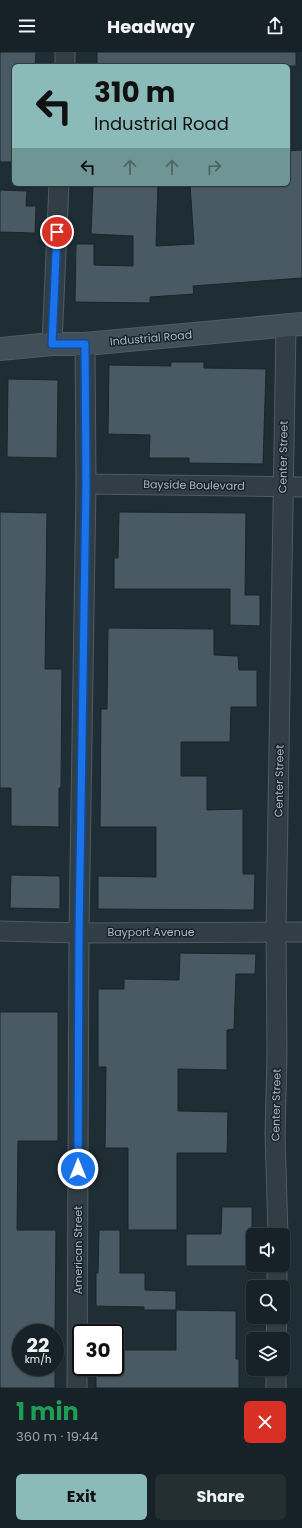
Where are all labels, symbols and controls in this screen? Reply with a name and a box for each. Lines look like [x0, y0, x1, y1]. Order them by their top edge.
text: Headway [107, 14, 195, 39]
icon: menu [16, 15, 38, 37]
icon: share [264, 15, 286, 37]
text: 310 m [94, 73, 175, 112]
icon: left [28, 80, 80, 132]
text: Industrial Road [94, 111, 229, 136]
icon: left [77, 156, 99, 178]
icon: ahead [119, 156, 141, 178]
icon: ahead [161, 156, 183, 178]
icon: right [203, 156, 225, 178]
pin [40, 215, 74, 249]
icon: arrive [46, 221, 68, 243]
street label: Industrial Road [109, 326, 193, 350]
street label: Center Street [274, 421, 292, 493]
street label: Bayside Boulevard [143, 476, 245, 494]
street label: Center Street [270, 745, 288, 817]
street label: Bayport Avenue [107, 924, 195, 940]
street label: Center Street [267, 1069, 285, 1141]
position arrow [57, 1148, 99, 1190]
street label: American Street [70, 1206, 86, 1294]
map controls [246, 1228, 290, 1376]
button: sound [246, 1228, 290, 1272]
button: search [246, 1280, 290, 1324]
speed limit sign: 30 [72, 1324, 124, 1376]
text: 22 [27, 1331, 49, 1359]
button: layers [246, 1332, 290, 1376]
text: km/h [25, 1352, 51, 1367]
text: 1 min [16, 1395, 79, 1428]
button: close [244, 1401, 286, 1443]
text: 360 m · 19:44 [16, 1427, 98, 1446]
button: Exit [16, 1474, 147, 1520]
button: Share [155, 1474, 286, 1520]

